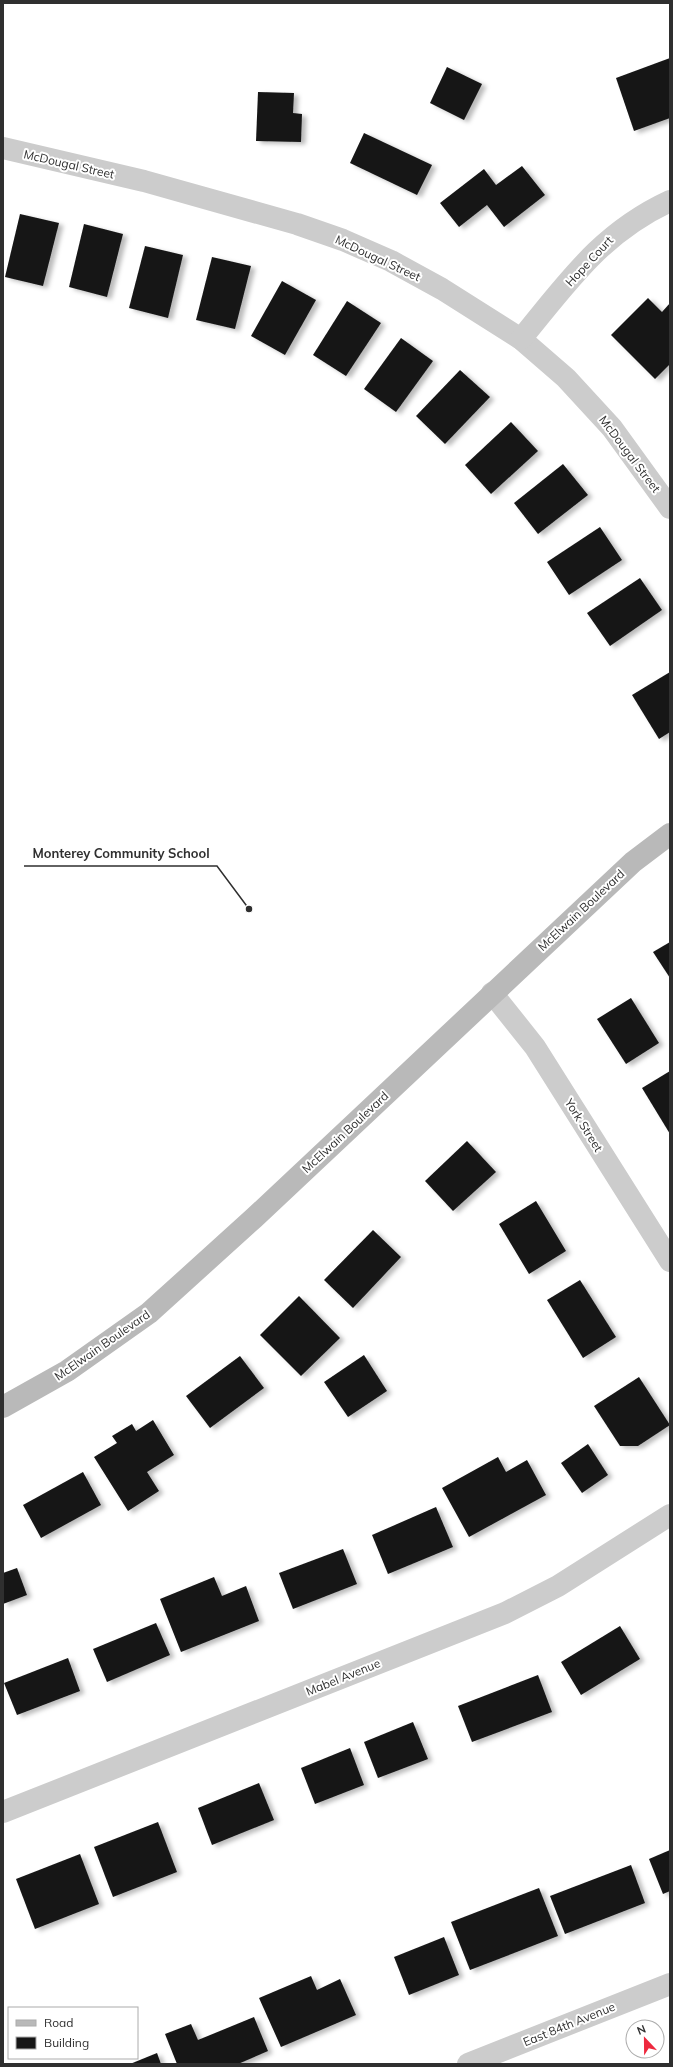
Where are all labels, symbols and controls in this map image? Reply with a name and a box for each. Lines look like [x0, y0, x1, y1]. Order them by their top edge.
street label: McDougal Street [22, 146, 116, 182]
street label: McDougal Street [333, 232, 423, 284]
street label: Hope Court [562, 233, 616, 289]
street label: McDougal Street [596, 413, 664, 495]
callout: Monterey Community School [24, 841, 217, 866]
text: Monterey Community School [32, 845, 210, 862]
street label: McElwain Boulevard [535, 866, 627, 954]
street label: McElwain Boulevard [299, 1088, 391, 1176]
street label: York Street [561, 1095, 606, 1154]
street label: McElwain Boulevard [51, 1306, 153, 1384]
street label: Mabel Avenue [304, 1655, 382, 1699]
street label: East 84th Avenue [521, 1999, 617, 2049]
legend [8, 2007, 138, 2059]
text: Road [44, 2015, 73, 2030]
north arrow [625, 2019, 665, 2059]
text: N [635, 2022, 648, 2038]
text: Building [44, 2035, 89, 2050]

